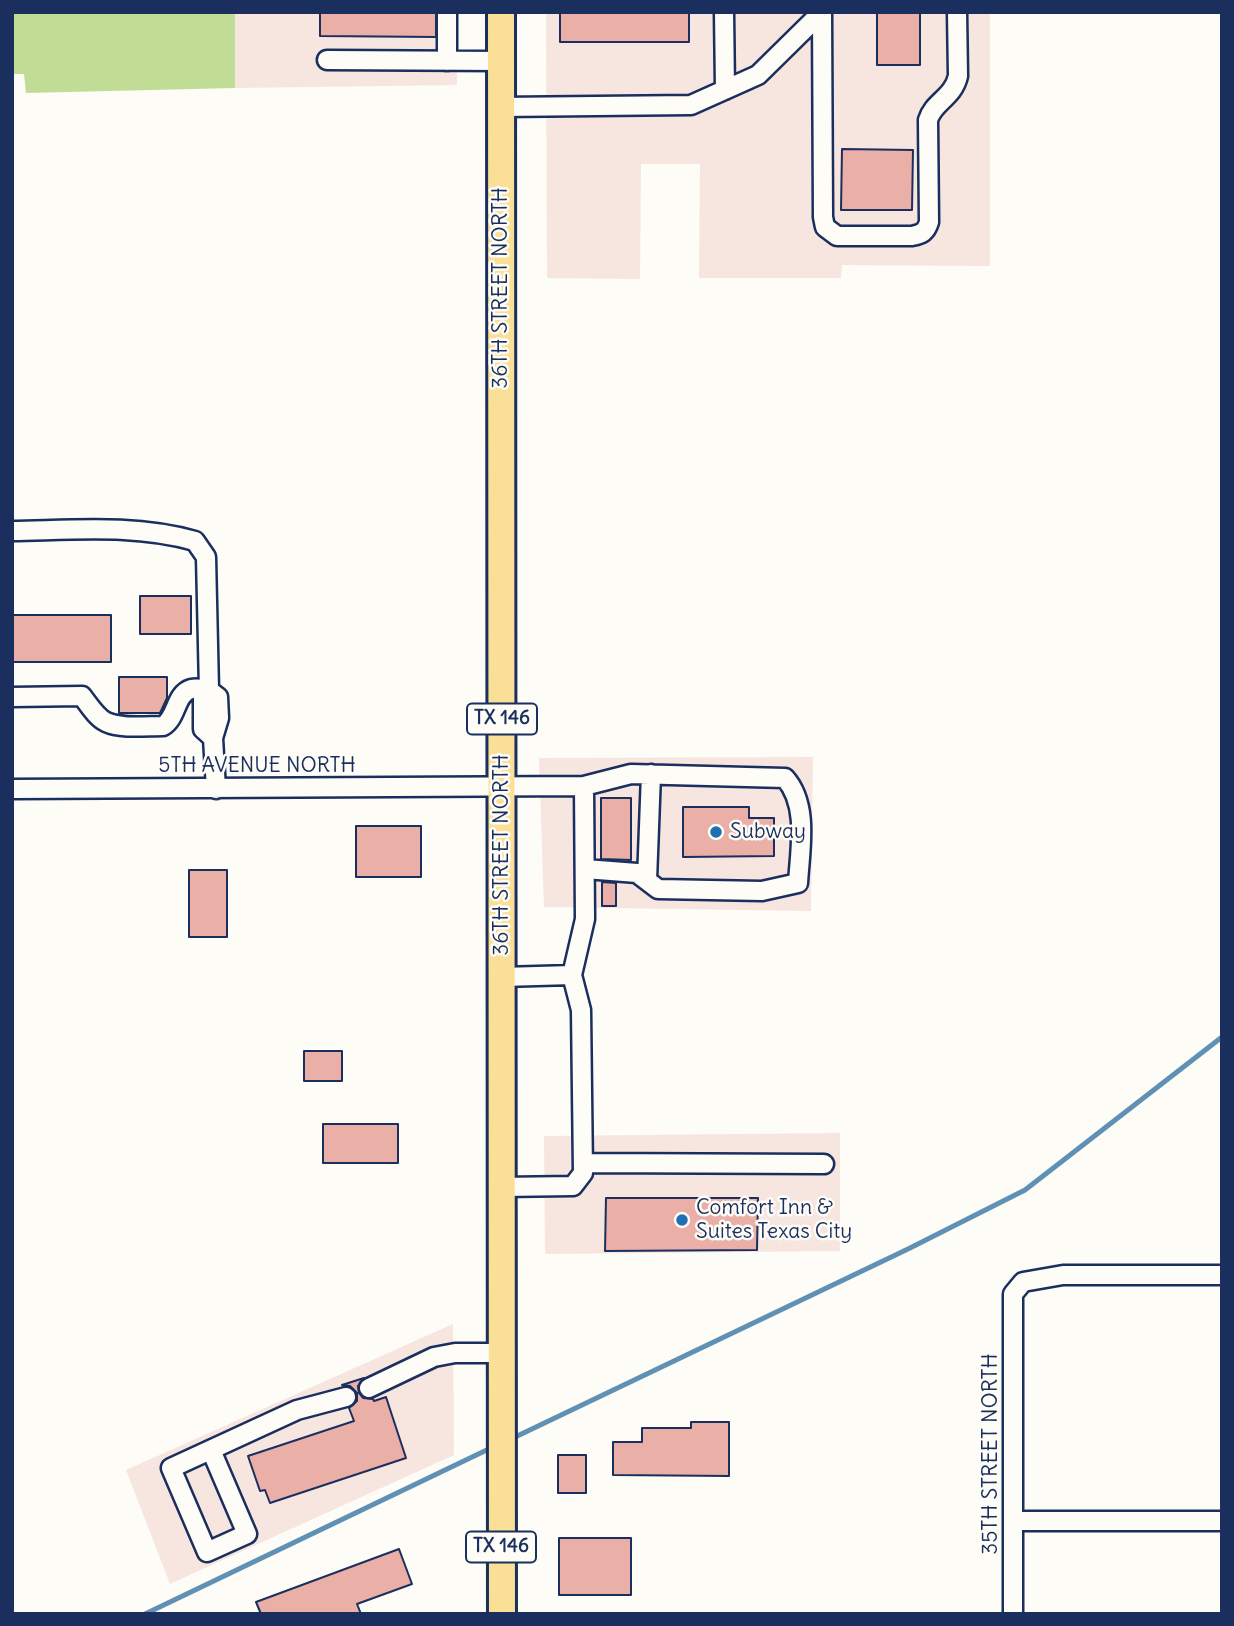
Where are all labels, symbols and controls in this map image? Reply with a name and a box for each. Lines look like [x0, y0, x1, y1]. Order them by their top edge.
street label: 36TH STREET NORTH [488, 187, 514, 389]
road number: TX 146 [467, 704, 537, 734]
street label: 5TH AVENUE NORTH [158, 753, 356, 779]
street label: 36TH STREET NORTH [489, 754, 515, 956]
place label: Subway [730, 819, 806, 845]
marker: Subway [708, 824, 724, 840]
place label: Comfort Inn & Suites Texas City [696, 1195, 852, 1245]
marker: Comfort Inn & Suites Texas City [674, 1212, 690, 1228]
street label: 35TH STREET NORTH [978, 1353, 1004, 1555]
road number: TX 146 [466, 1532, 536, 1562]

